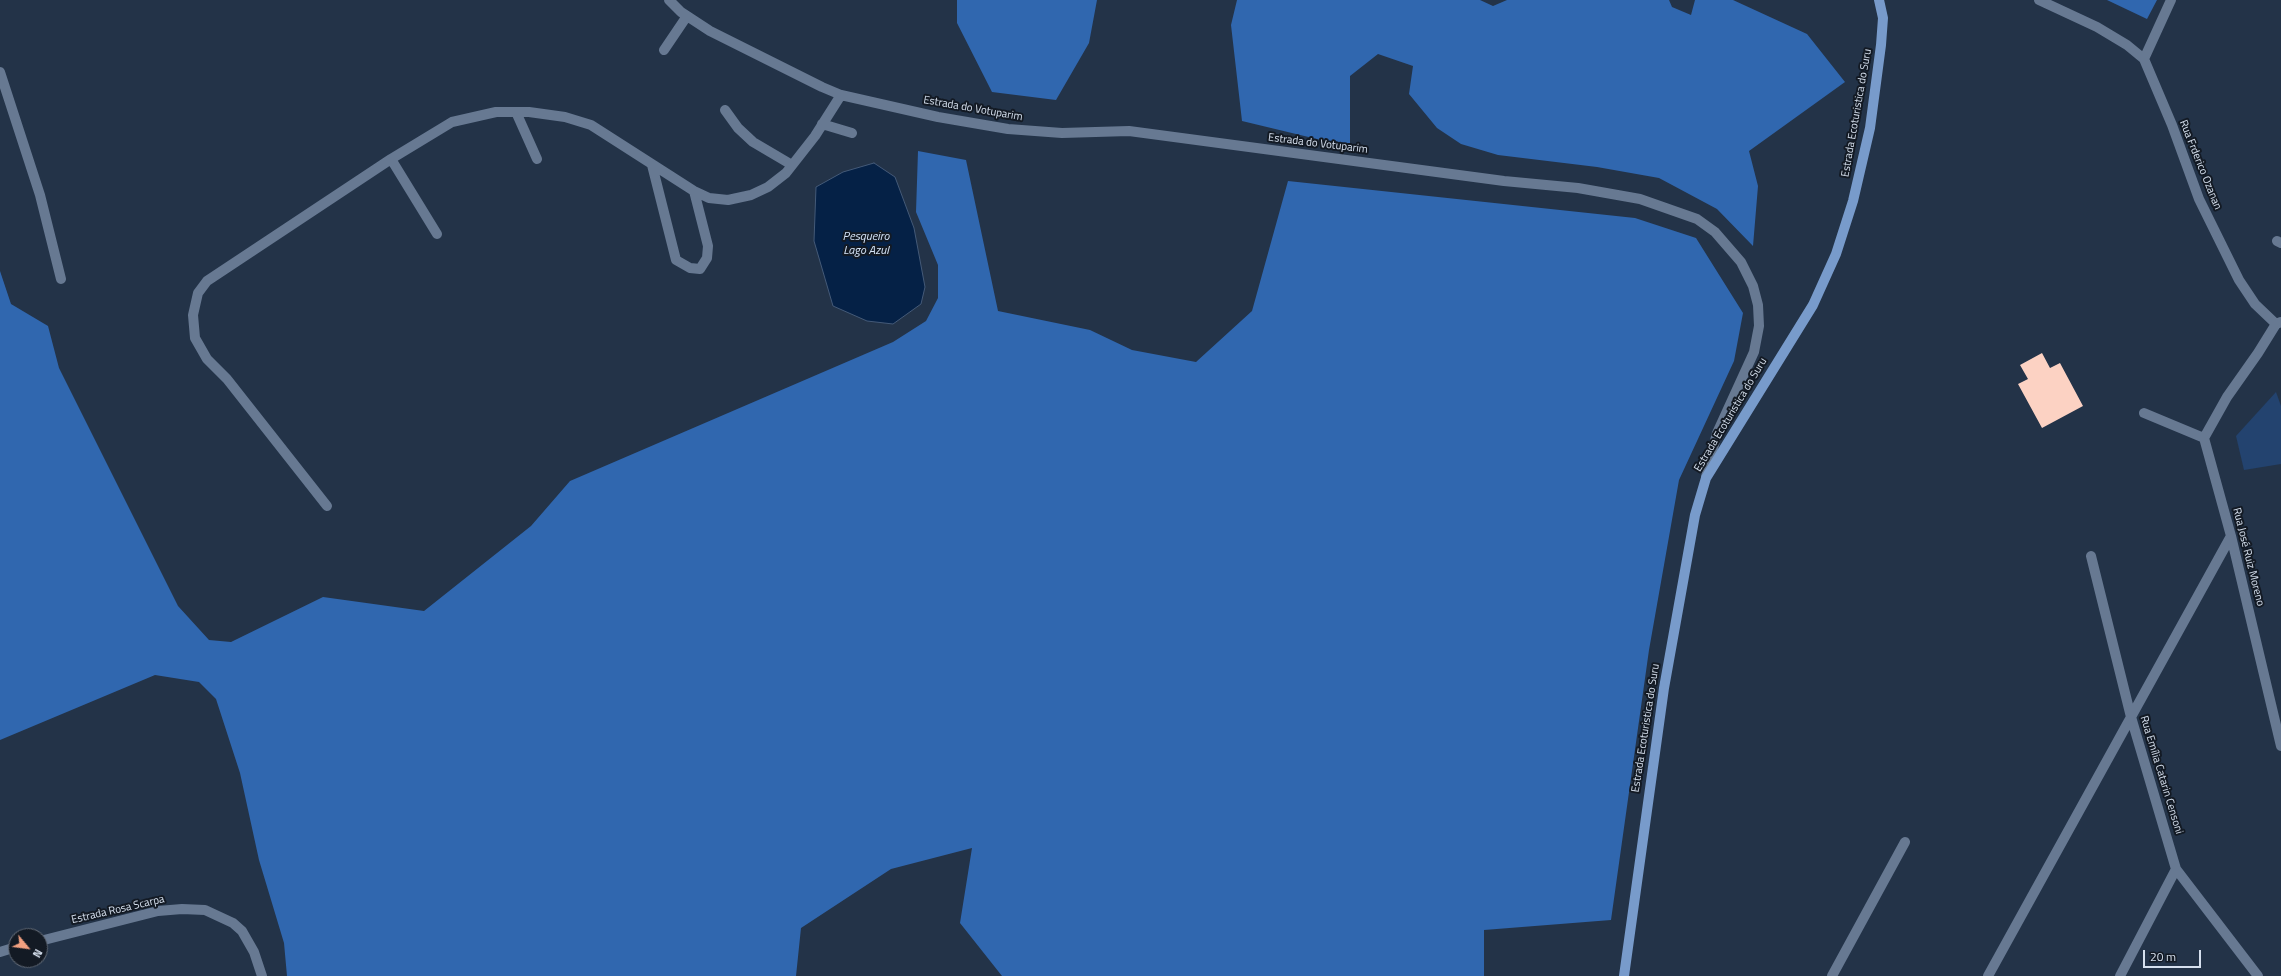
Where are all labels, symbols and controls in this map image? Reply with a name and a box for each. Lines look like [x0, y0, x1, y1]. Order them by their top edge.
street label: Estrada Ecoturistica do Suru [1839, 48, 1875, 178]
street label: Estrada do Votuparim [922, 94, 1024, 124]
street label: Rua Frderico Ozanan [2176, 118, 2224, 212]
street label: Estrada do Votuparim [1267, 131, 1369, 157]
water label: Pesqueiro Lago Azul [843, 230, 889, 258]
street label: Estrada Ecoturistica do Suru [1692, 356, 1770, 474]
street label: Rua José Ruiz Moreno [2229, 506, 2267, 608]
street label: Estrada Ecoturistica do Suru [1629, 663, 1663, 793]
street label: Rua Emília Catarin Censoni [2137, 714, 2185, 836]
street label: Estrada Rosa Scarpa [70, 893, 166, 927]
north arrow [8, 928, 48, 968]
scale bar [2145, 942, 2203, 968]
text: N [29, 946, 46, 961]
text: 20 m [2150, 947, 2176, 966]

